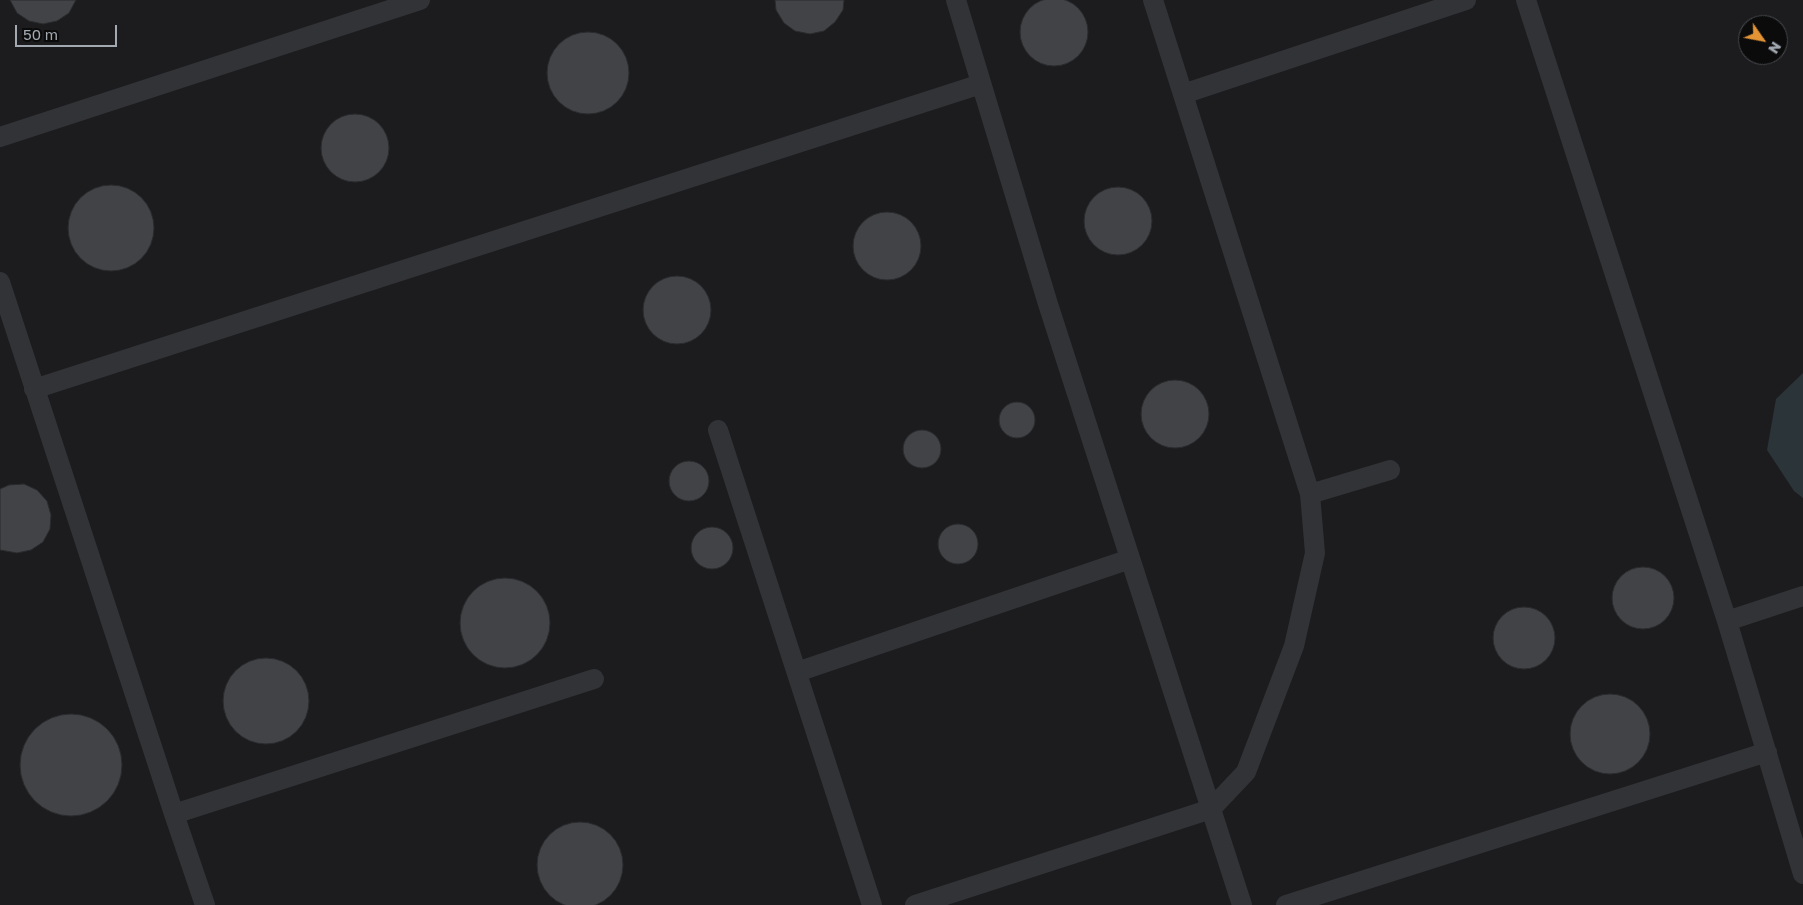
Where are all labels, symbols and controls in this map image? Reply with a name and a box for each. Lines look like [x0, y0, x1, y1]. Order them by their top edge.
scale bar [18, 15, 120, 47]
north arrow [1738, 15, 1788, 65]
text: 50 m [23, 25, 58, 43]
text: N [1765, 39, 1785, 57]

